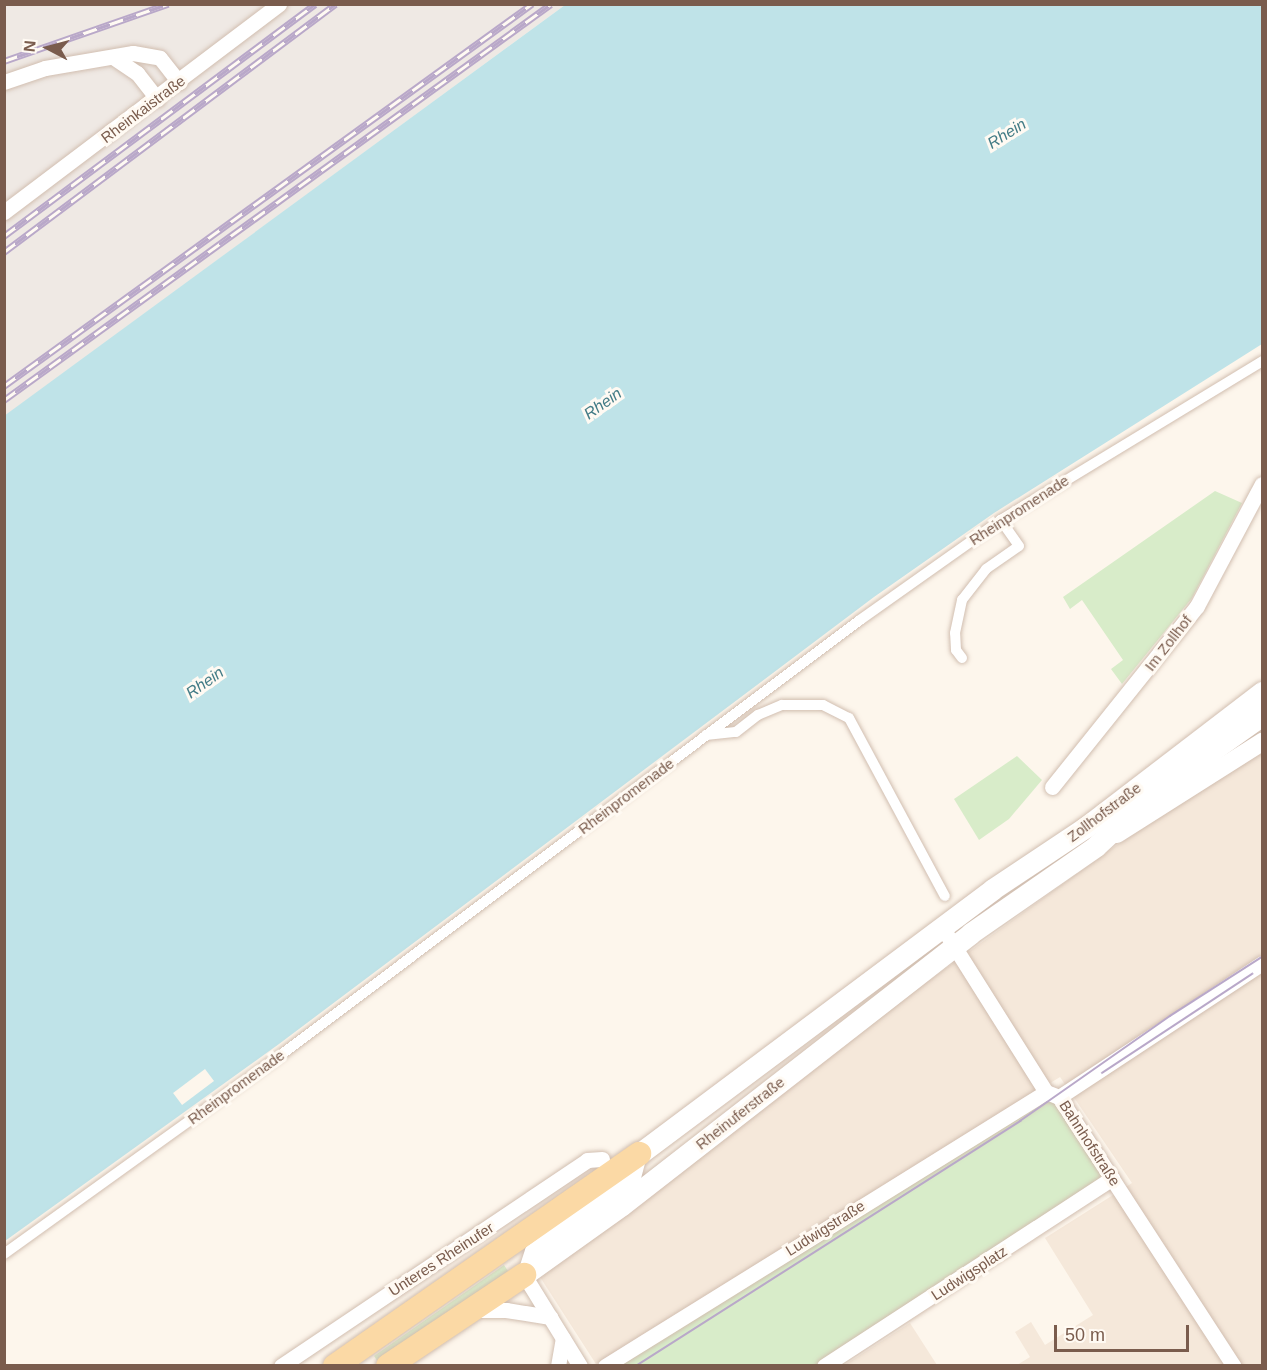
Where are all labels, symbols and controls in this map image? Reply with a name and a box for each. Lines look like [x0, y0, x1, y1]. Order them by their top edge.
north arrow [18, 18, 78, 78]
text: N [21, 39, 39, 53]
street label: Rheinkaistraße [97, 71, 189, 147]
water label: Rhein [984, 115, 1030, 153]
water label: Rhein [580, 384, 626, 424]
street label: Rheinpromenade [966, 471, 1072, 549]
street label: Im Zollhof [1141, 612, 1195, 674]
water label: Rhein [182, 663, 228, 703]
street label: Rheinpromenade [575, 754, 677, 838]
street label: Zollhofstraße [1064, 778, 1144, 846]
street label: Rheinpromenade [184, 1046, 288, 1128]
street label: Rheinuferstraße [692, 1073, 788, 1153]
street label: Bahnhofstraße [1056, 1097, 1124, 1189]
street label: Ludwigstraße [782, 1197, 868, 1259]
street label: Unteres Rheinufer [385, 1218, 497, 1300]
street label: Ludwigsplatz [928, 1242, 1010, 1304]
scale bar [1057, 1313, 1192, 1351]
text: 50 m [1065, 1325, 1105, 1345]

